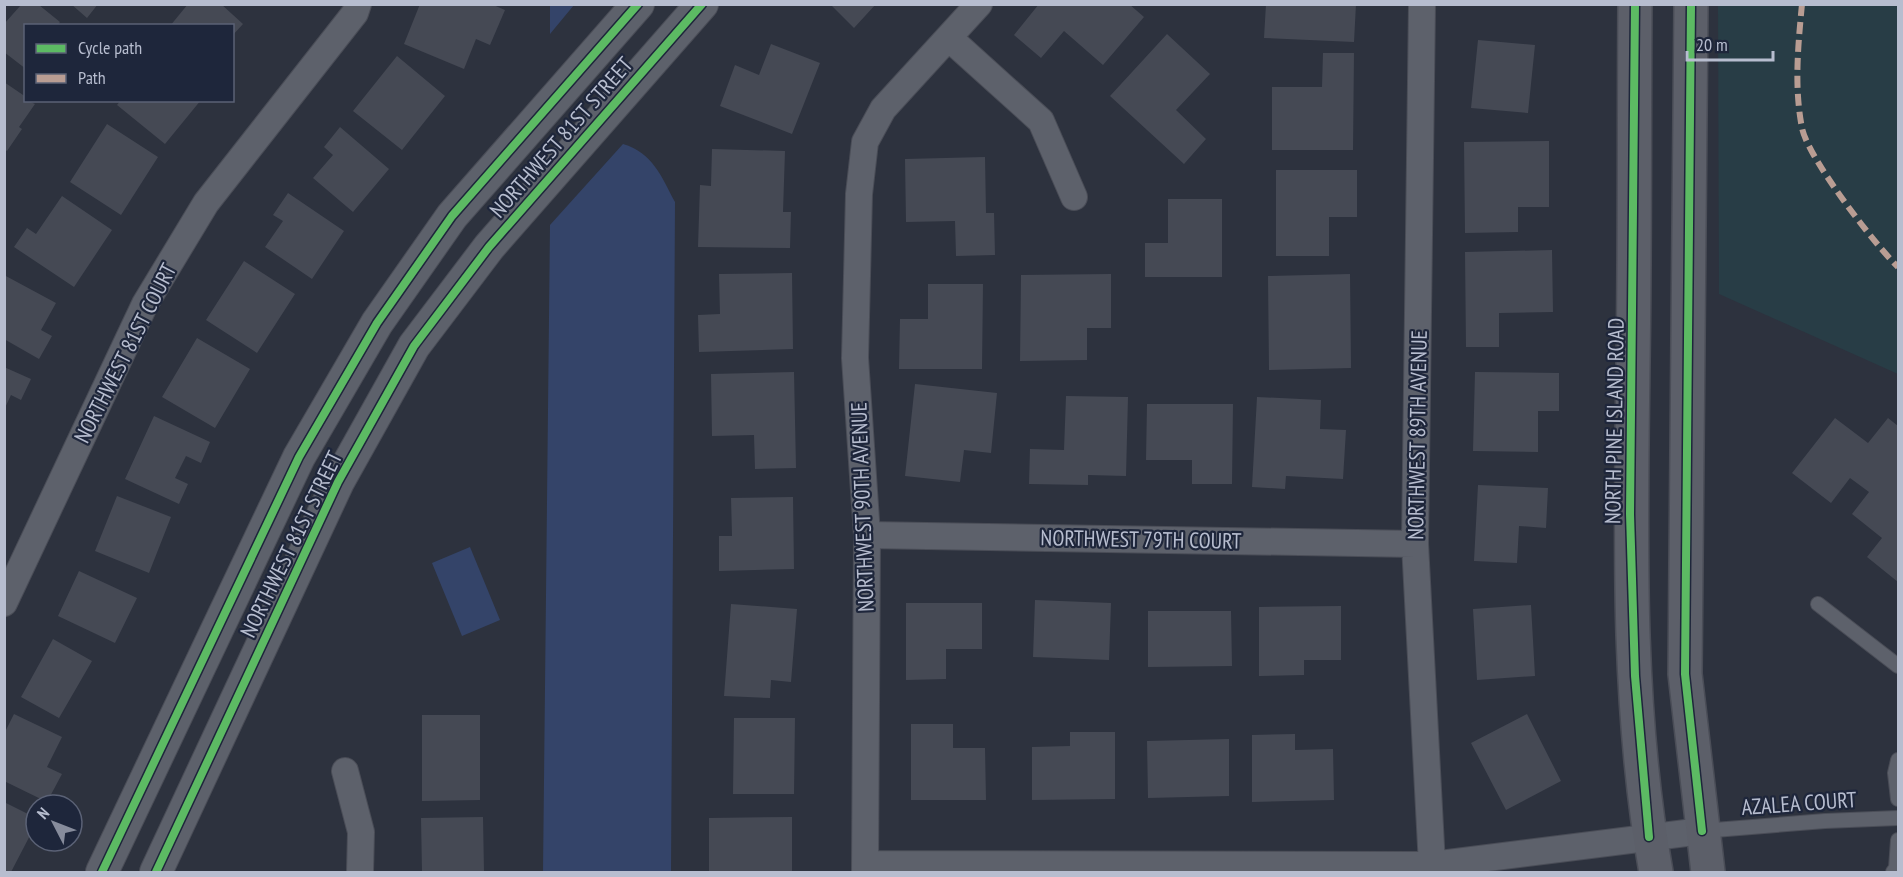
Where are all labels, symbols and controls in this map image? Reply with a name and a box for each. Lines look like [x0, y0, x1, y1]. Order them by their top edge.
legend [24, 24, 234, 102]
scale bar [1687, 24, 1772, 62]
text: 20 m [1696, 33, 1728, 56]
text: Cycle path [78, 36, 142, 59]
street label: NORTHWEST 81ST STREET [484, 51, 639, 223]
text: Path [78, 66, 106, 89]
street label: NORTHWEST 81ST COURT [68, 258, 182, 448]
street label: NORTH PINE ISLAND ROAD [1598, 318, 1630, 524]
street label: NORTHWEST 89TH AVENUE [1401, 330, 1433, 540]
street label: NORTHWEST 90TH AVENUE [844, 402, 880, 612]
street label: NORTHWEST 81ST STREET [234, 446, 348, 642]
street label: NORTHWEST 79TH COURT [1040, 523, 1242, 555]
street label: AZALEA COURT [1741, 785, 1858, 821]
north arrow [24, 793, 84, 853]
text: N [33, 803, 53, 823]

